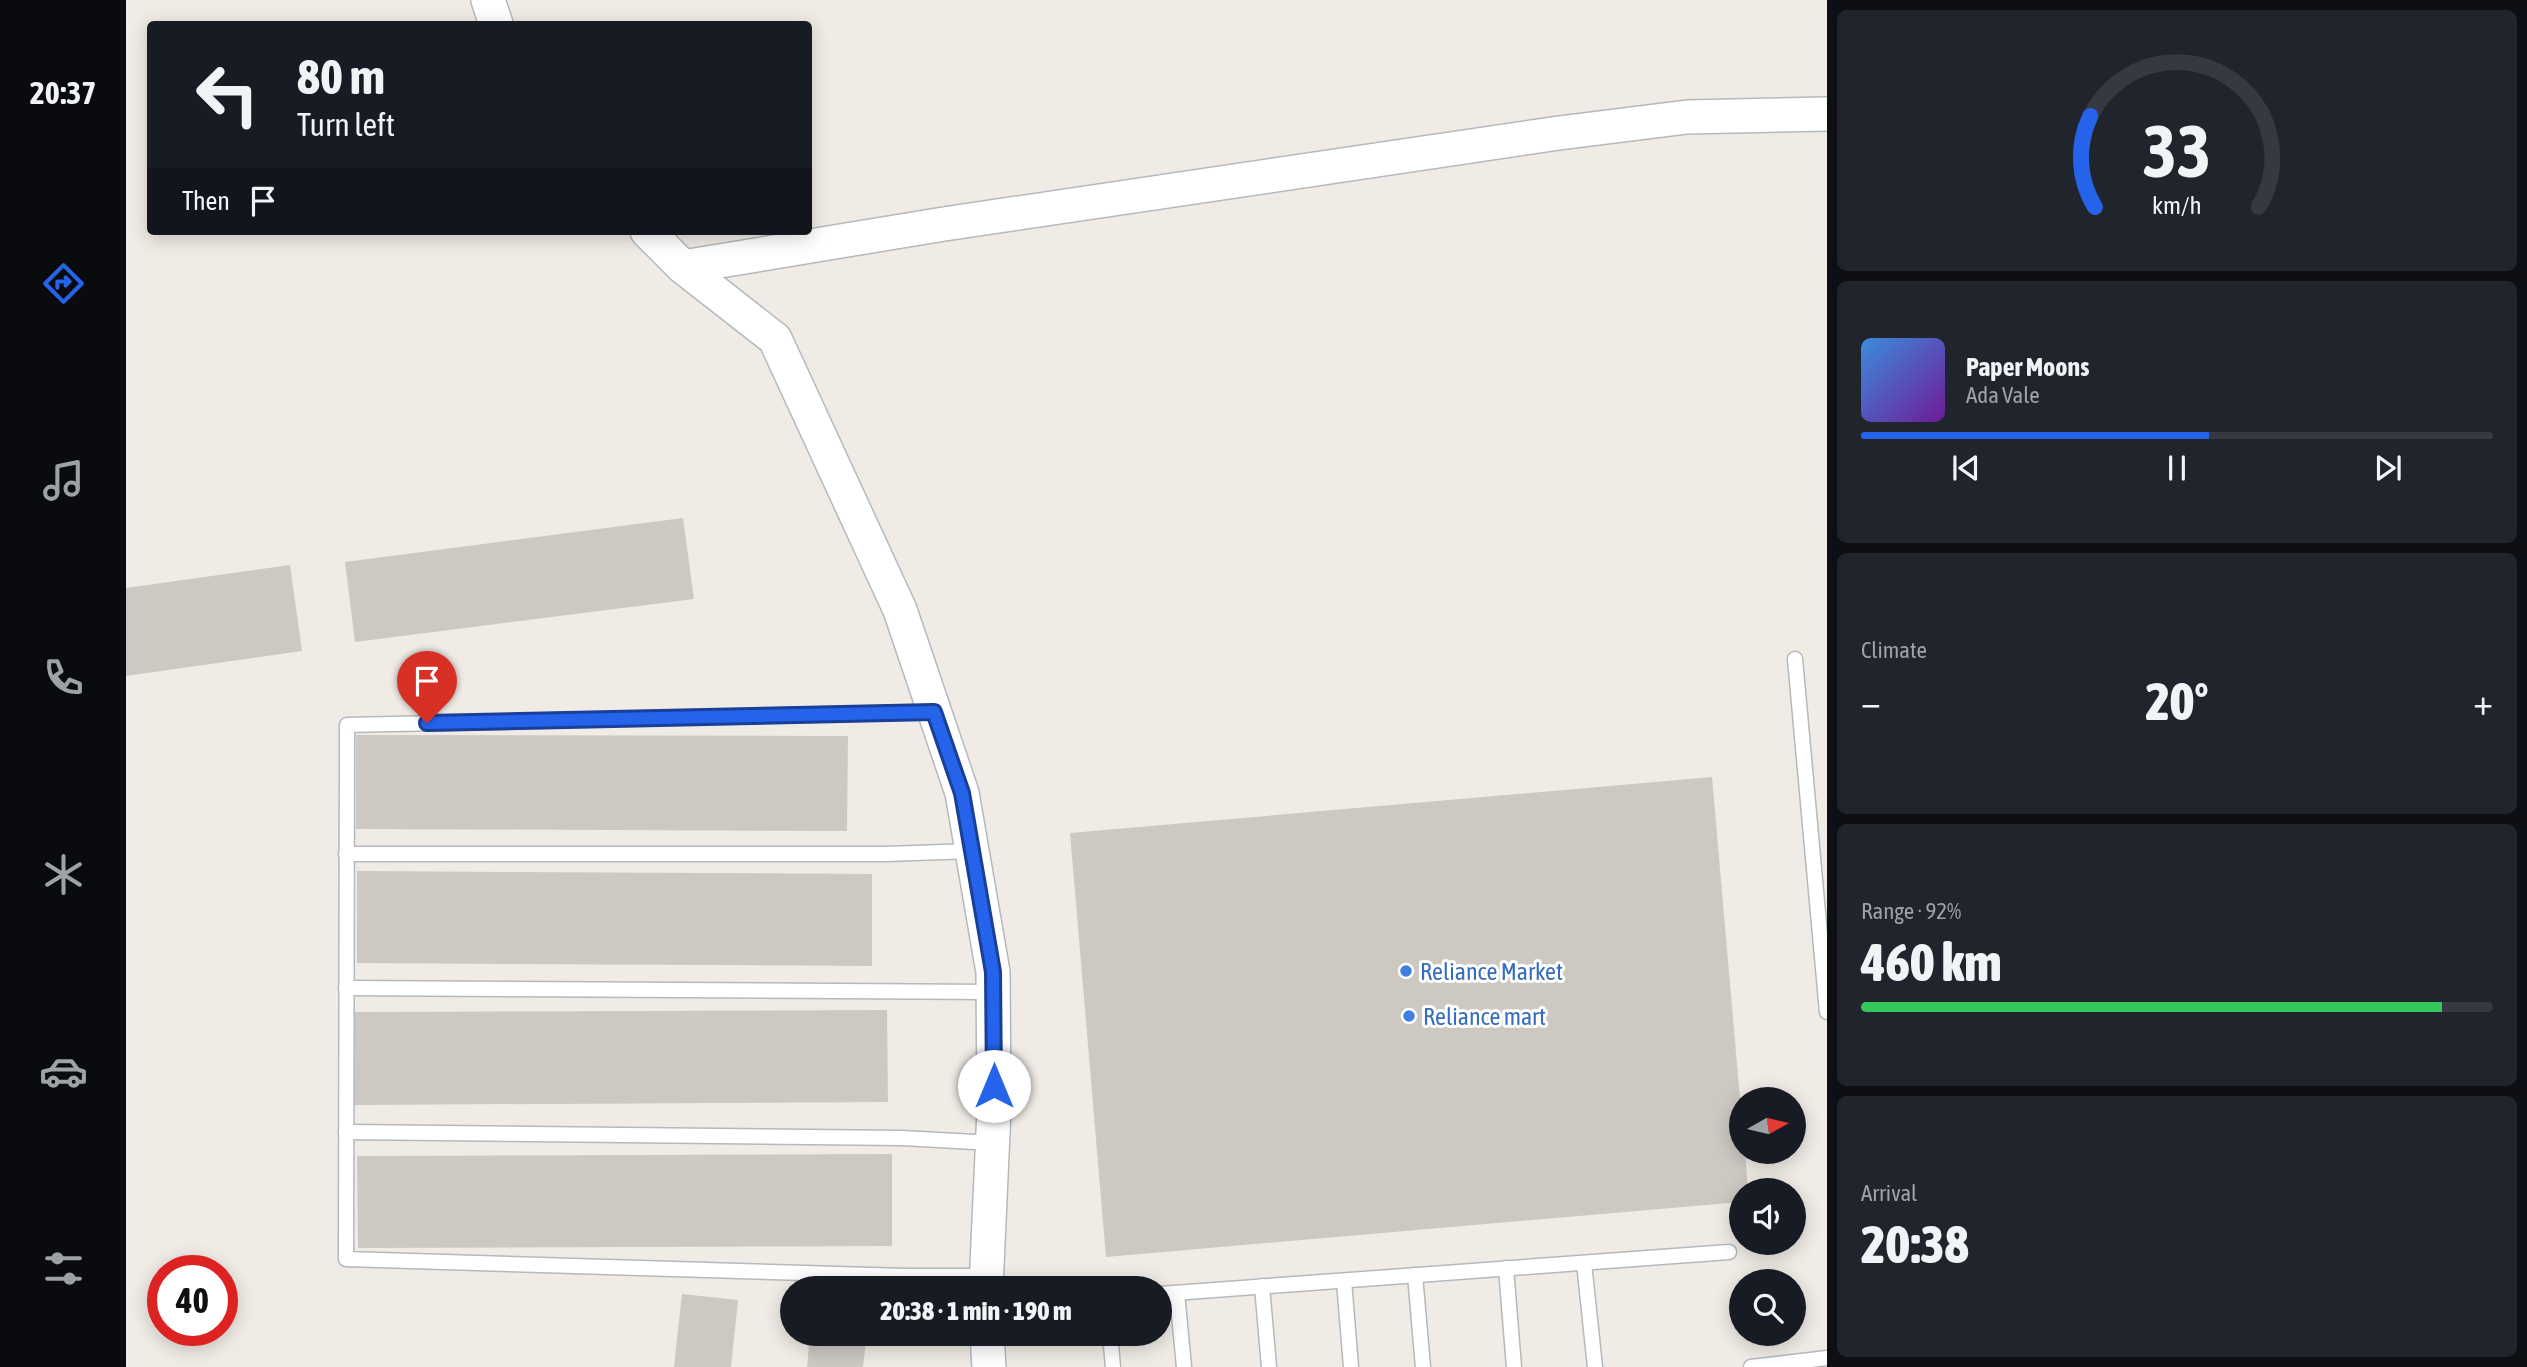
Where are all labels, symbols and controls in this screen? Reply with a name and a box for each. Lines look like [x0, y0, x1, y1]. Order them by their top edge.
text: 80 m [297, 48, 385, 104]
icon: left [182, 49, 273, 140]
text: 20:37 [30, 74, 96, 111]
text: Turn left [297, 106, 395, 143]
text: 33 [2143, 109, 2211, 192]
icon: arrive [244, 182, 282, 220]
text: Then [182, 186, 230, 216]
text: km/h [2152, 191, 2202, 219]
icon: directions [39, 259, 88, 308]
text: Paper Moons [1966, 352, 2089, 382]
text: Ada Vale [1966, 382, 2040, 408]
icon: previous [1947, 449, 1985, 487]
icon: pause [2158, 449, 2196, 487]
icon: next [2369, 449, 2407, 487]
icon: music [39, 456, 88, 505]
text: Climate [1861, 637, 1927, 663]
pin [397, 651, 457, 723]
icon: phone [39, 653, 88, 702]
icon: arrive [408, 662, 446, 700]
text: 20° [2145, 671, 2209, 731]
text: − [1861, 680, 1881, 723]
text: + [2473, 680, 2493, 723]
icon: climate [39, 850, 88, 899]
text: Range · 92% [1861, 898, 1961, 924]
text: 460 km [1861, 932, 2002, 992]
place label: Reliance Market [1420, 958, 1563, 985]
marker: Reliance Market [1398, 963, 1414, 979]
place label: Reliance mart [1423, 1003, 1546, 1030]
marker: Reliance mart [1401, 1008, 1417, 1024]
icon: car [39, 1047, 88, 1096]
position arrow [957, 1049, 1031, 1123]
north arrow [1729, 1087, 1806, 1164]
map controls [1729, 1087, 1806, 1346]
button: sound [1729, 1178, 1806, 1255]
text: Arrival [1861, 1180, 1917, 1206]
text: 20:38 [1861, 1214, 1969, 1274]
icon: filters [39, 1244, 88, 1293]
speed limit sign: 40 [147, 1255, 238, 1346]
button: search [1729, 1269, 1806, 1346]
text: 20:38 · 1 min · 190 m [880, 1296, 1072, 1326]

